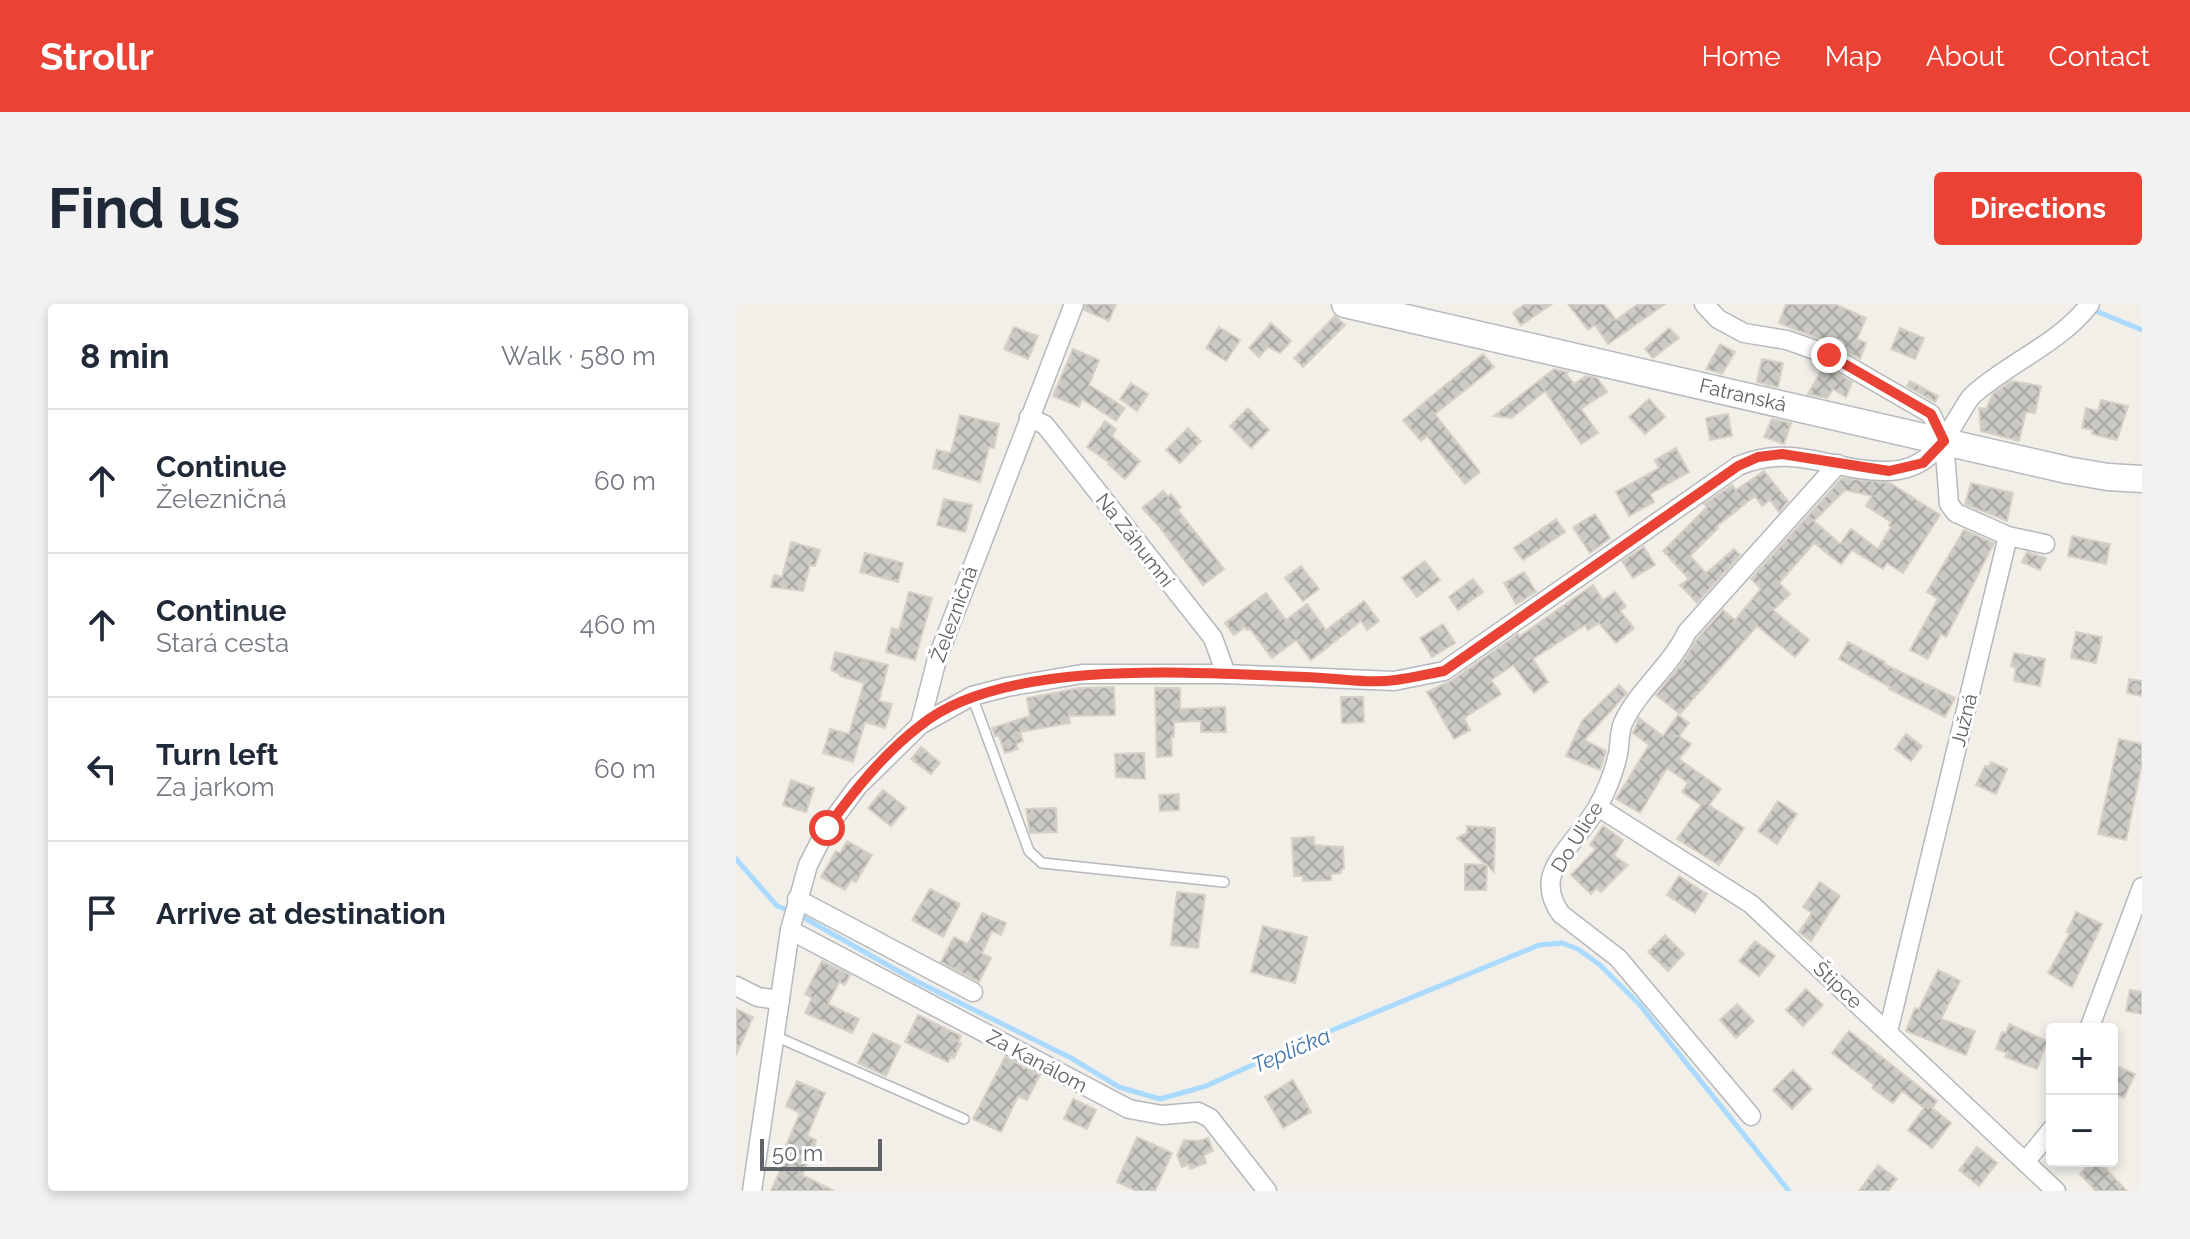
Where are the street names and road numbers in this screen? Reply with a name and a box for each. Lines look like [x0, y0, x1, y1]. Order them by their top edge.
street label: Fatranská [1697, 373, 1789, 417]
street label: Na Záhumní [1091, 488, 1180, 592]
street label: Železničná [925, 562, 982, 665]
street label: Južná [1946, 691, 1982, 749]
street label: Do Ulice [1546, 797, 1608, 877]
street label: Štipce [1809, 956, 1868, 1014]
street label: Za Kanálom [983, 1024, 1091, 1098]

